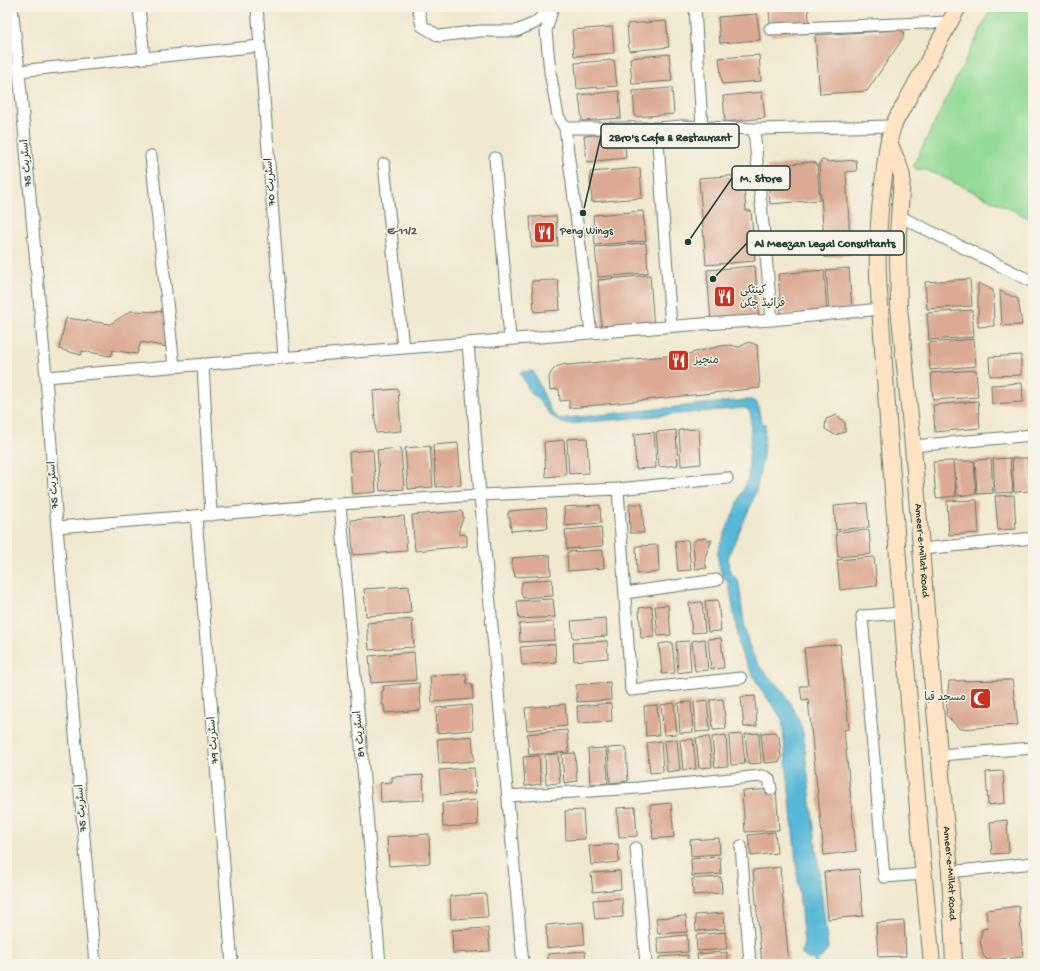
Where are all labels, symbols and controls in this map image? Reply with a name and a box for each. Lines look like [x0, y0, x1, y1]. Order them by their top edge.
callout: 2Bro's Cafe & Restaurant [601, 124, 739, 148]
text: 2Bro's Cafe & Restaurant [609, 132, 732, 146]
street label: اسٹریٹ 75 [18, 139, 35, 188]
street label: اسٹریٹ 70 [262, 158, 279, 207]
callout: M. Store [732, 166, 790, 190]
text: M. Store [740, 173, 783, 187]
restaurant icon: Peng Wings [531, 219, 557, 245]
district label: E-11/2 [386, 225, 417, 239]
place label: Peng Wings [559, 226, 614, 238]
callout: Al Meezan Legal Consultants [747, 231, 904, 255]
text: Al Meezan Legal Consultants [753, 238, 896, 252]
restaurant icon: کینٹکی فرائیڈ چکن [711, 284, 737, 310]
place label: کینٹکی فرائیڈ چکن [740, 284, 785, 310]
restaurant icon: منچیز [665, 348, 691, 374]
place label: منچیز [693, 355, 719, 367]
street label: اسٹریٹ 75 [45, 461, 62, 510]
street label: Ameer-e-Millat Road [912, 503, 931, 600]
mosque icon: مسجد قبا [968, 685, 994, 711]
place label: مسجد قبا [924, 691, 966, 704]
street label: اسٹریٹ 81 [351, 710, 368, 758]
street label: اسٹریٹ 79 [205, 716, 222, 765]
street label: اسٹریٹ 75 [73, 784, 90, 833]
street label: Ameer-e-Millat Road [940, 826, 958, 922]

